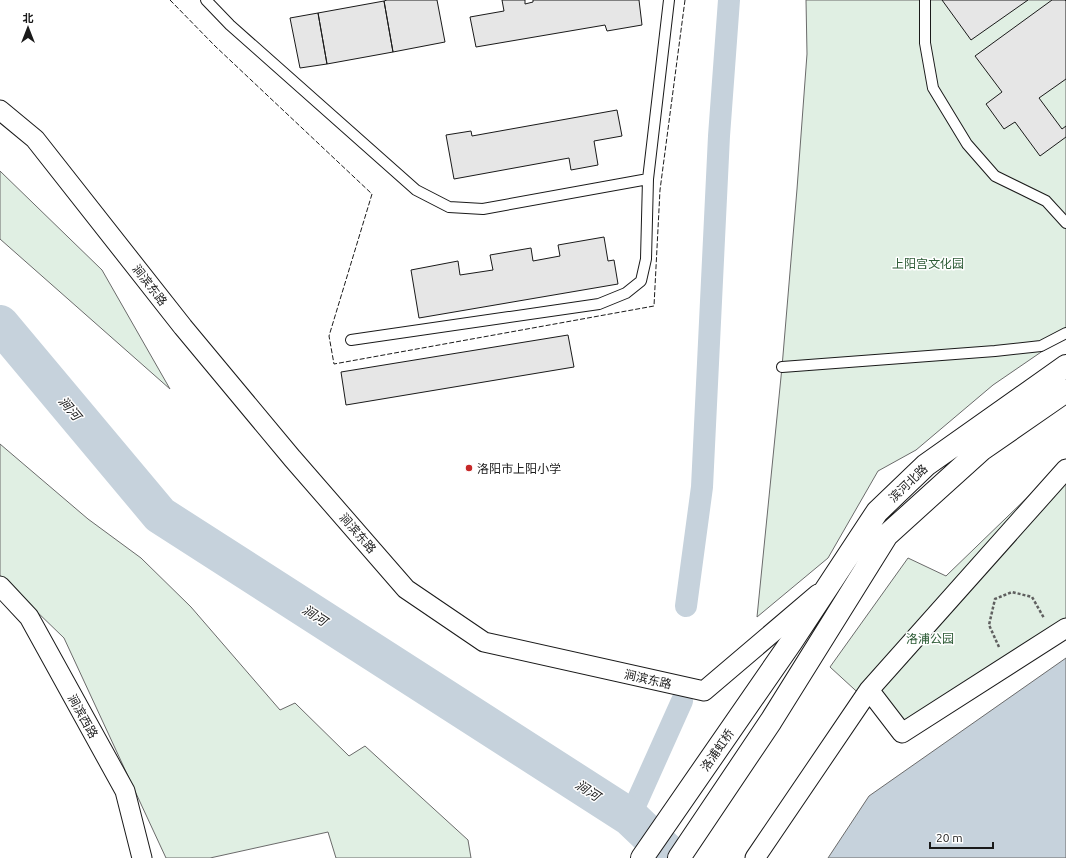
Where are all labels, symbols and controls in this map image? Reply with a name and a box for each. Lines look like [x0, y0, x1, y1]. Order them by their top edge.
north arrow [8, 8, 48, 48]
text: 北 [23, 12, 34, 24]
park label: 上阳宫文化园 [892, 257, 964, 270]
street label: 涧滨东路 [130, 262, 170, 308]
water label: 涧河 [56, 394, 86, 425]
place label: 洛阳市上阳小学 [477, 462, 561, 475]
street label: 滨河北路 [886, 462, 930, 504]
marker: 洛阳市上阳小学 [464, 463, 474, 473]
street label: 涧滨东路 [337, 511, 379, 555]
water label: 涧河 [300, 602, 332, 630]
park label: 洛浦公园 [906, 632, 954, 645]
street label: 涧滨东路 [623, 667, 673, 691]
street label: 涧滨西路 [66, 692, 100, 740]
street label: 洛浦虹桥 [698, 727, 736, 773]
water label: 涧河 [573, 777, 605, 805]
scale bar [930, 824, 993, 850]
text: 20 m [936, 831, 963, 844]

